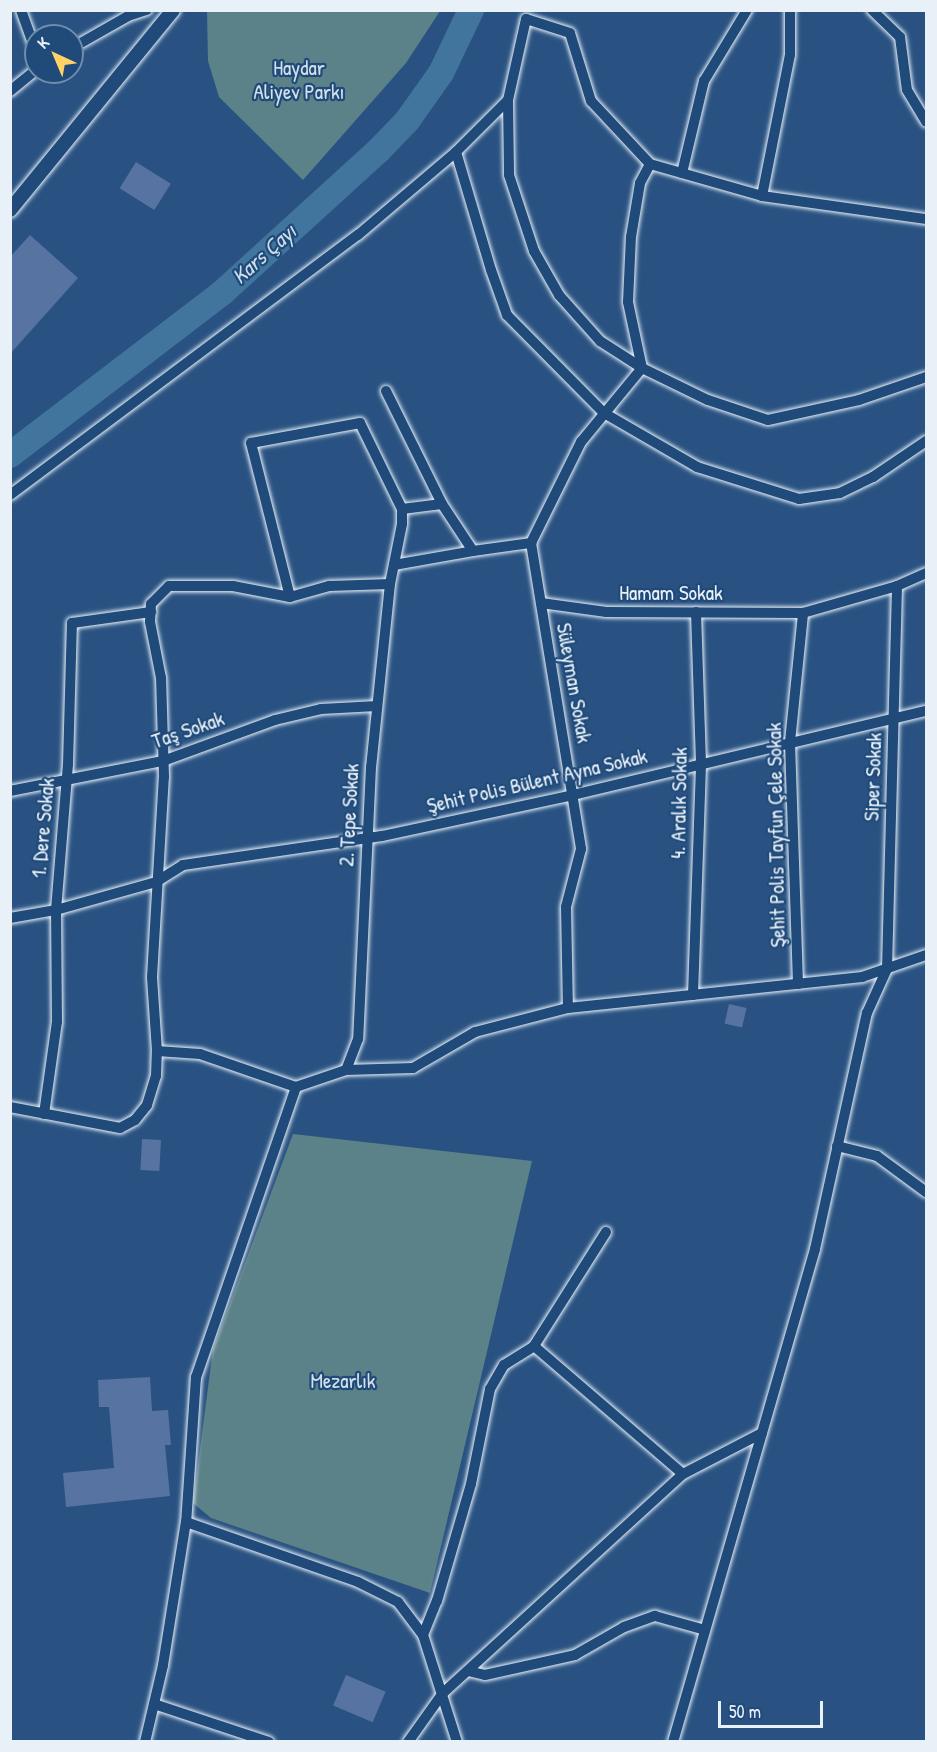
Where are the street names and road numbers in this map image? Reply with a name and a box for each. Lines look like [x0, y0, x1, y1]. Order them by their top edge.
street label: Hamam Sokak [619, 580, 723, 606]
street label: Süleyman Sokak [551, 621, 597, 745]
street label: Taş Sokak [149, 706, 227, 754]
street label: Şehit Polis Tayfun Çele Sokak [761, 722, 791, 948]
street label: Siper Sokak [859, 732, 887, 822]
street label: Şehit Polis Bülent Ayna Sokak [424, 743, 650, 819]
street label: 4. Aralık Sokak [665, 747, 693, 859]
street label: 2. Tepe Sokak [334, 763, 364, 867]
street label: 1. Dere Sokak [26, 777, 60, 879]

